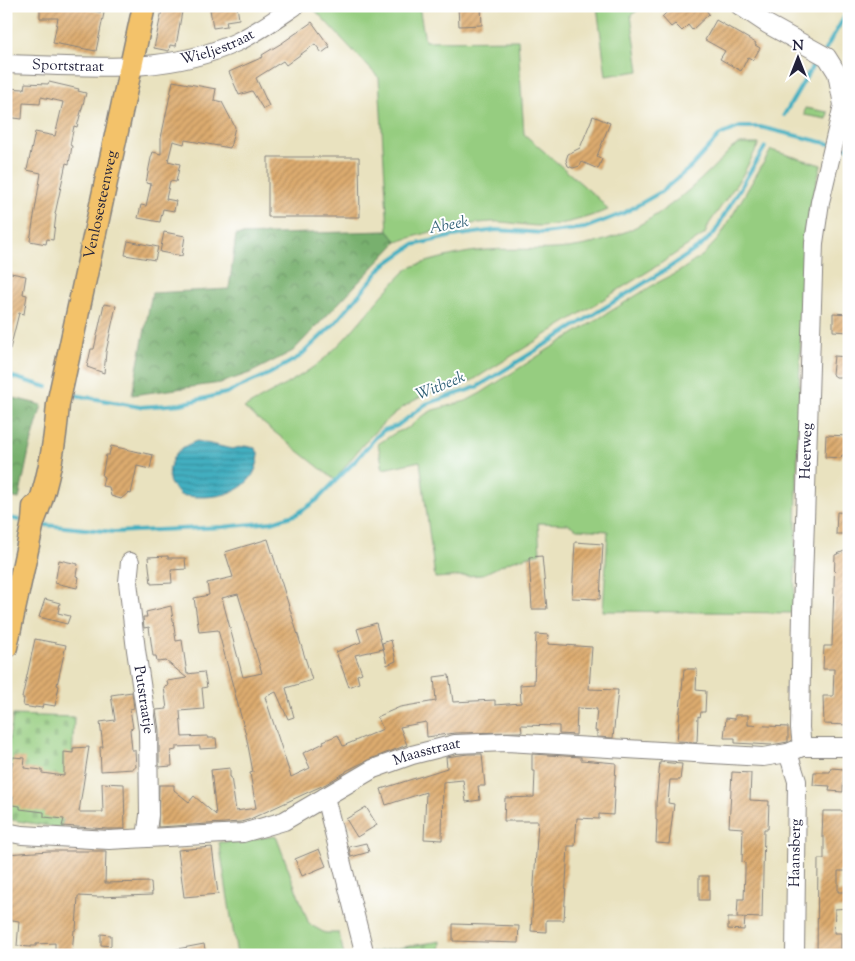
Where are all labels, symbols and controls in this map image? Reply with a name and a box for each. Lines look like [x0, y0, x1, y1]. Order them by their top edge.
street label: Wieljestraat [178, 24, 258, 70]
north arrow [772, 32, 822, 82]
text: N [792, 37, 804, 57]
street label: Sportstraat [32, 54, 104, 77]
street label: Venlosesteenweg [79, 149, 123, 261]
water label: Abeek [427, 211, 471, 241]
water label: Witbeek [413, 367, 469, 407]
street label: Heerweg [796, 422, 818, 480]
street label: Putstraatje [128, 664, 159, 734]
street label: Maasstraat [390, 733, 461, 771]
street label: Haansberg [785, 819, 807, 887]

